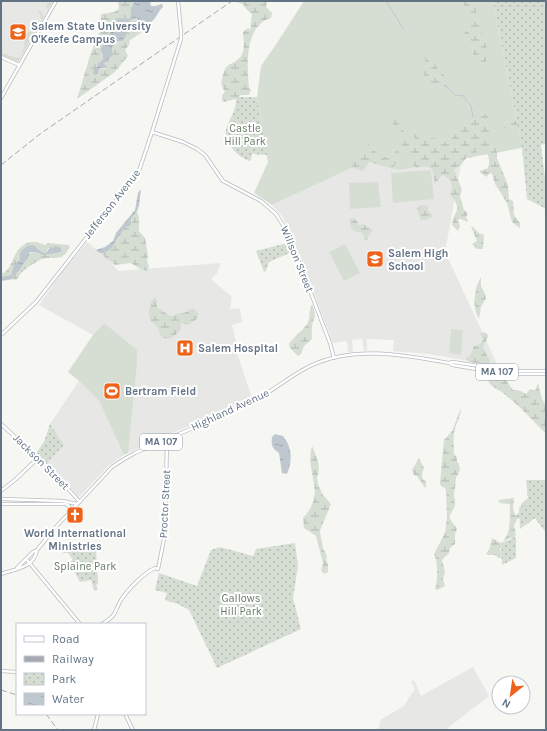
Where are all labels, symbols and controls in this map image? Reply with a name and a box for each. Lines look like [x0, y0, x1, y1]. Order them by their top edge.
place label: Salem State University O'Keefe Campus [31, 20, 151, 46]
school or university icon: Salem State University O'Keefe Campus [8, 22, 28, 42]
park label: Castle Hill Park [224, 122, 266, 148]
street label: Jefferson Avenue [81, 166, 143, 241]
street label: Willson Street [278, 224, 316, 294]
place label: Salem High School [388, 247, 448, 273]
school or university icon: Salem High School [365, 249, 385, 269]
hospital icon: Salem Hospital [175, 338, 195, 358]
place label: Salem Hospital [198, 342, 278, 355]
road number: MA 107 [476, 364, 518, 380]
sports icon: Bertram Field [102, 381, 122, 401]
place label: Bertram Field [125, 385, 196, 398]
street label: Highland Avenue [189, 386, 271, 434]
street label: Jackson Street [10, 431, 72, 493]
road number: MA 107 [140, 434, 182, 450]
street label: Proctor Street [157, 469, 173, 539]
church icon: World International Ministries [65, 505, 85, 525]
place label: World International Ministries [24, 527, 126, 553]
park label: Splaine Park [54, 560, 116, 573]
park label: Gallows Hill Park [220, 592, 262, 618]
legend [16, 623, 146, 715]
text: Road [52, 632, 80, 646]
text: Railway [52, 652, 94, 666]
text: Park [52, 672, 77, 686]
north arrow [491, 675, 531, 715]
text: Water [52, 692, 85, 706]
text: N [500, 696, 513, 711]

